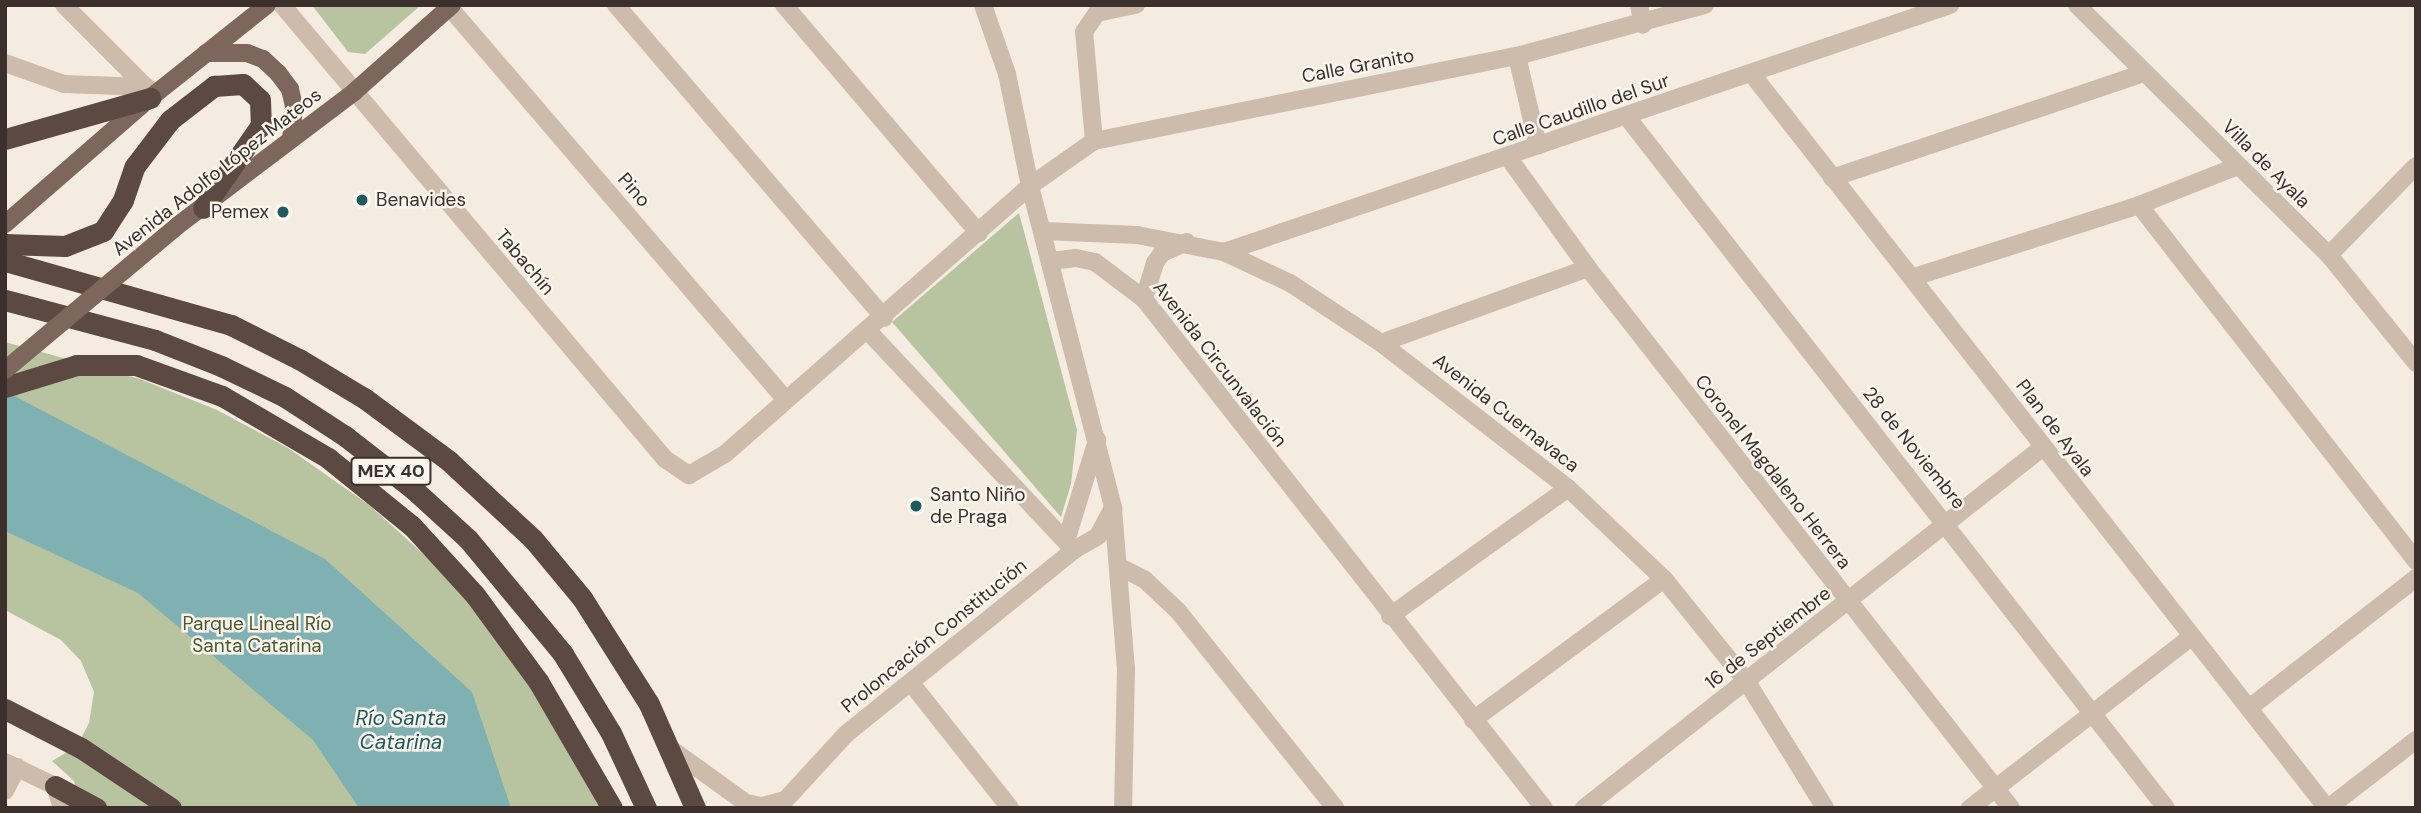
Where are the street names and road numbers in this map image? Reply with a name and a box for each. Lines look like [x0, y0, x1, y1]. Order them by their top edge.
street label: Calle Granito [1300, 44, 1416, 88]
street label: Calle Caudillo del Sur [1490, 69, 1672, 151]
street label: Avenida Adolfo López Mateos [108, 83, 326, 261]
street label: Villa de Ayala [2217, 115, 2315, 213]
street label: Pino [613, 168, 655, 212]
street label: Tabachín [491, 225, 559, 299]
street label: Avenida Circunvalación [1148, 277, 1292, 451]
street label: Avenida Cuernavaca [1428, 349, 1584, 477]
street label: Coronel Magdaleno Herrera [1690, 370, 1856, 574]
street label: Plan de Ayala [2011, 375, 2099, 481]
street label: 28 de Noviembre [1858, 382, 1970, 514]
road number: MEX 40 [349, 457, 433, 486]
street label: Proloncación Constitución [837, 554, 1031, 718]
street label: 16 de Septiembre [1701, 582, 1835, 694]

